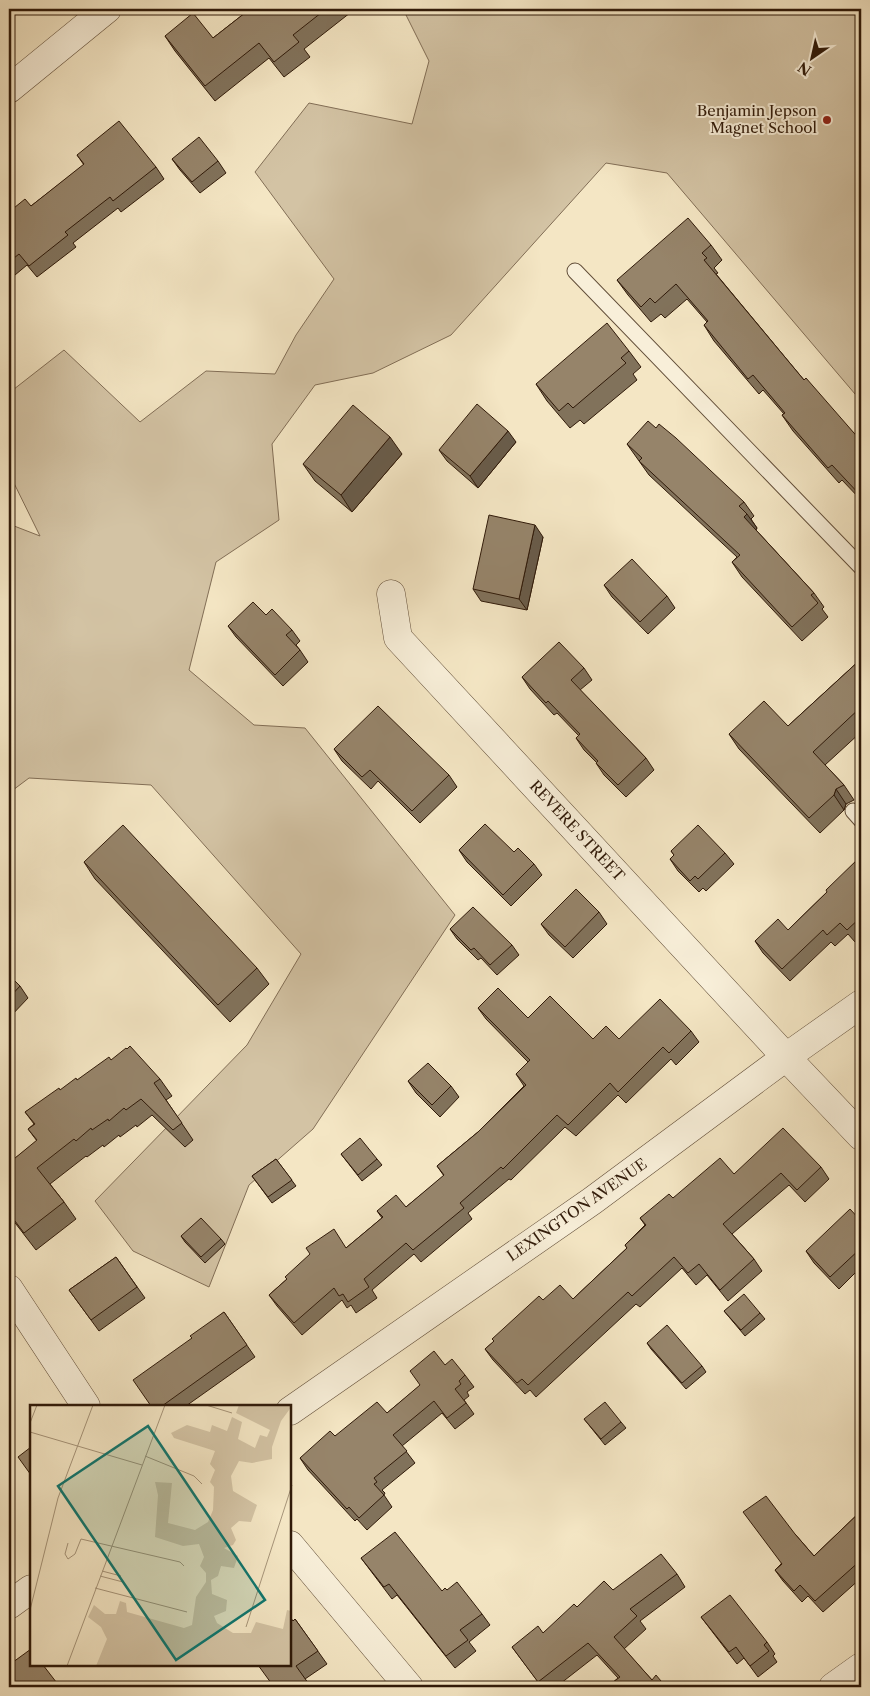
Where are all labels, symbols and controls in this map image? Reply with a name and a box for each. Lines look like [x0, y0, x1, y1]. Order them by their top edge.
north arrow [788, 32, 838, 82]
text: N [795, 58, 815, 80]
place label: Benjamin Jepson Magnet School [697, 101, 818, 137]
marker: Benjamin Jepson Magnet School [821, 114, 833, 126]
street label: REVERE STREET [526, 776, 629, 886]
street label: LEXINGTON AVENUE [503, 1154, 650, 1265]
inset map [30, 1405, 291, 1666]

